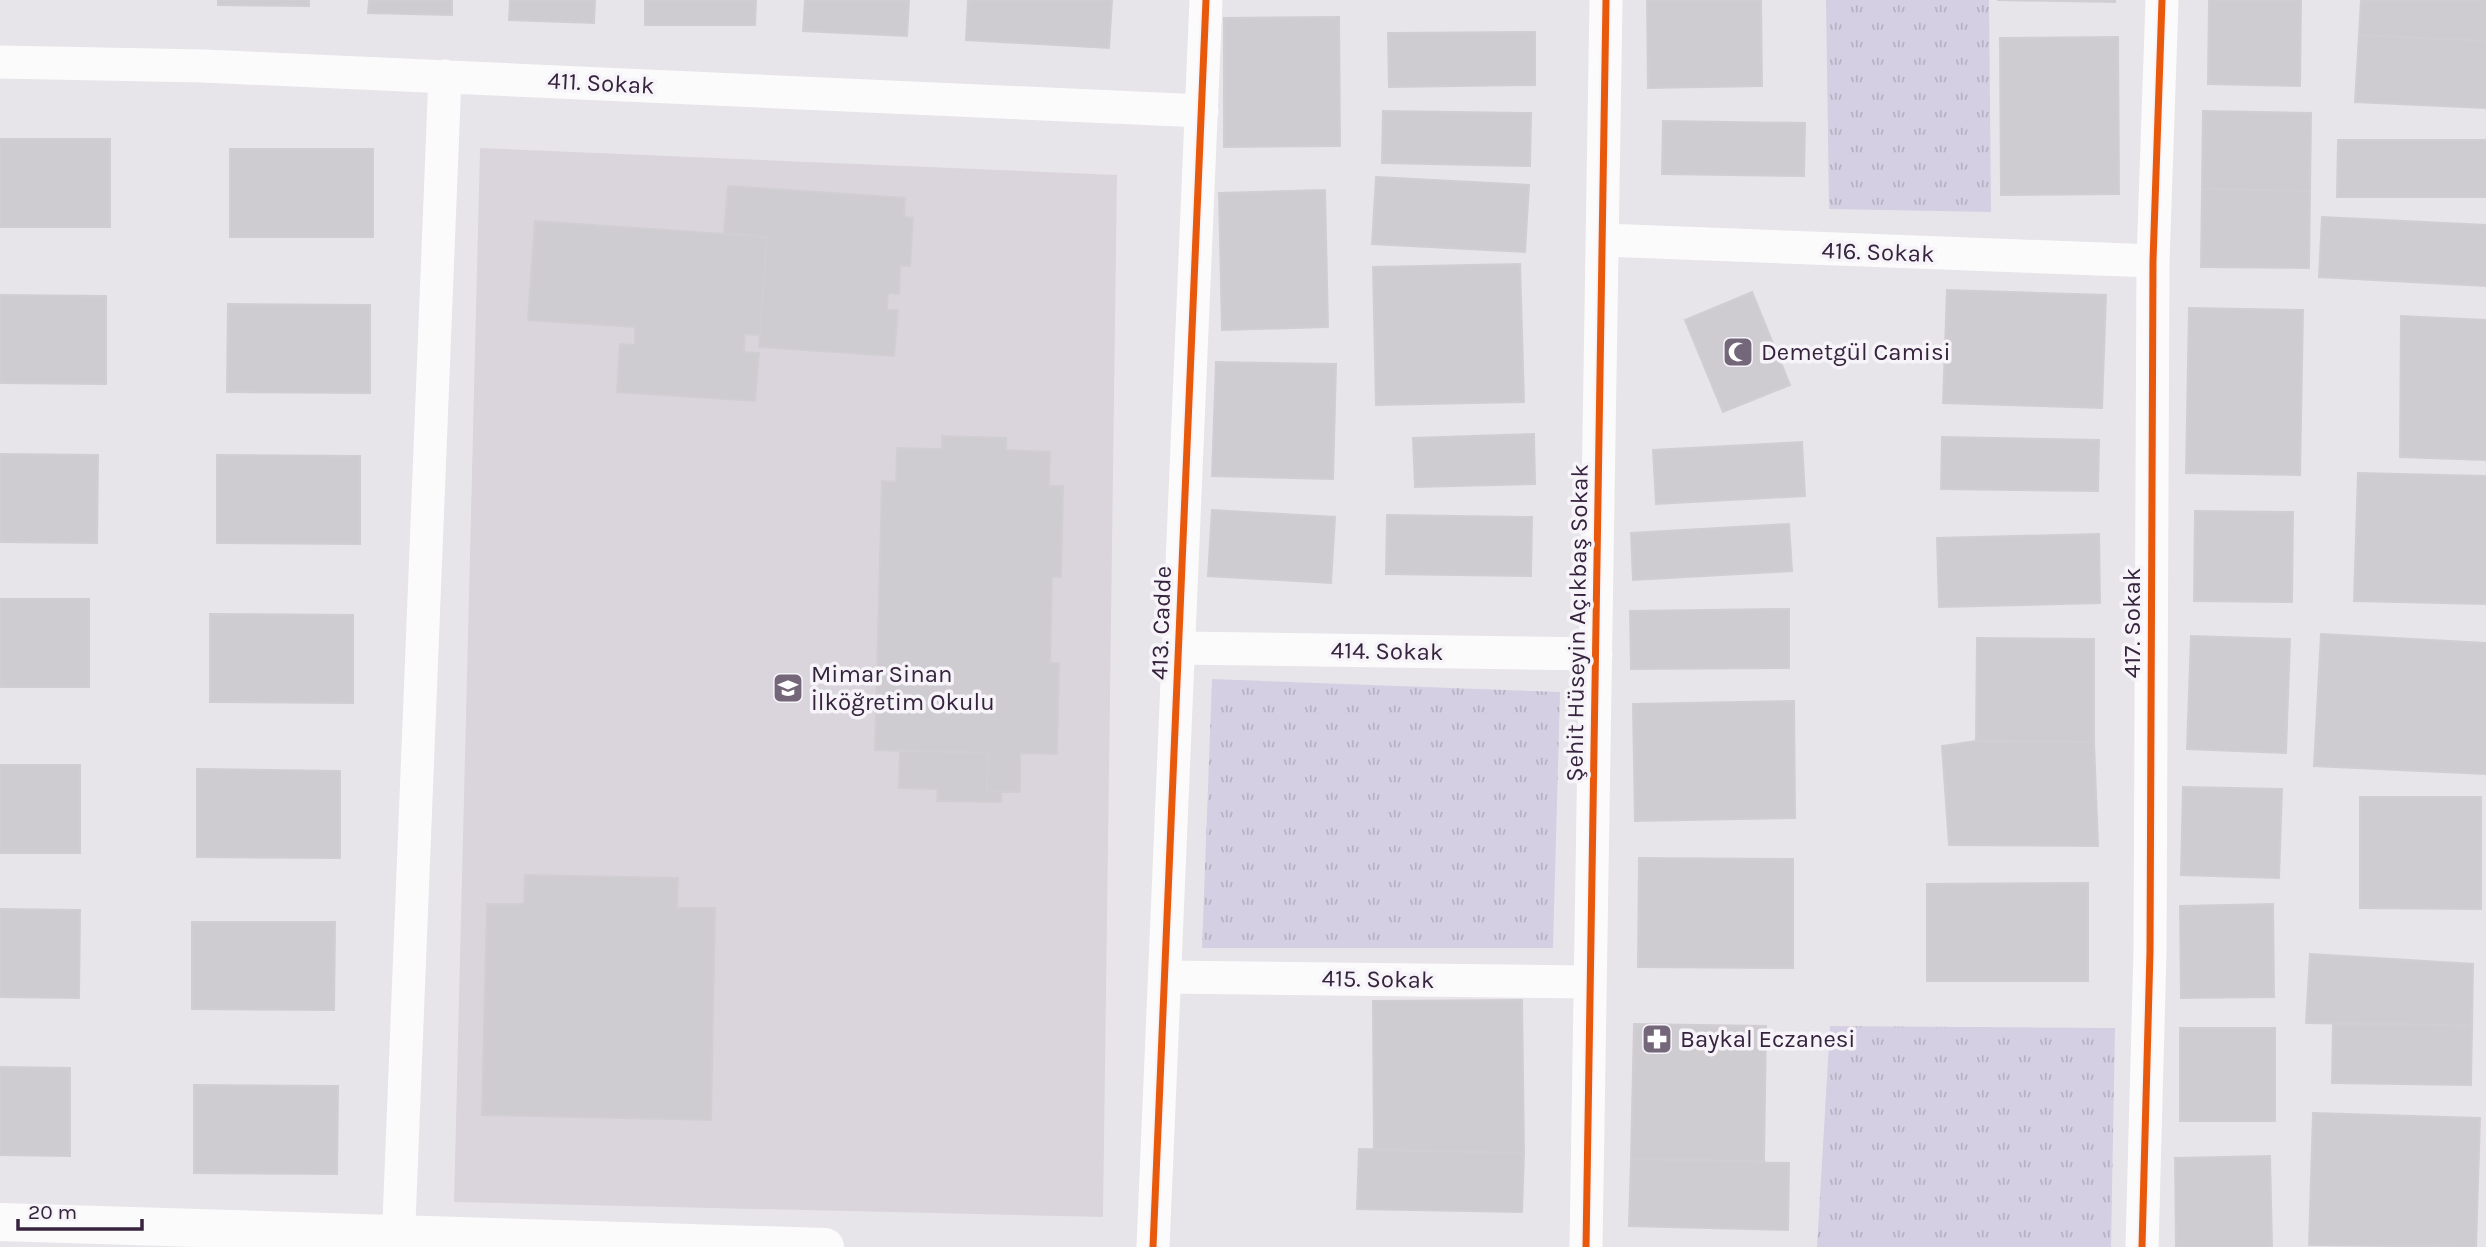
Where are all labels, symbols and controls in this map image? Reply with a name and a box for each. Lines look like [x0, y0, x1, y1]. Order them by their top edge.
street label: 411. Sokak [547, 66, 655, 100]
street label: 416. Sokak [1821, 236, 1935, 268]
mosque icon: Demetgül Camisi [1721, 335, 1755, 369]
place label: Demetgül Camisi [1761, 338, 1951, 366]
street label: Şehit Hüseyin Açıkbaş Sokak [1560, 464, 1594, 782]
street label: 413. Cadde [1145, 565, 1177, 681]
street label: 417. Sokak [2118, 568, 2146, 678]
street label: 414. Sokak [1330, 636, 1444, 666]
place label: Mimar Sinan İlköğretim Okulu [811, 660, 995, 716]
school or university icon: Mimar Sinan İlköğretim Okulu [771, 671, 805, 705]
street label: 415. Sokak [1321, 964, 1435, 994]
pharmacy icon: Baykal Eczanesi [1640, 1022, 1674, 1056]
place label: Baykal Eczanesi [1680, 1025, 1856, 1053]
scale bar [18, 1188, 142, 1232]
text: 20 m [28, 1200, 77, 1224]

